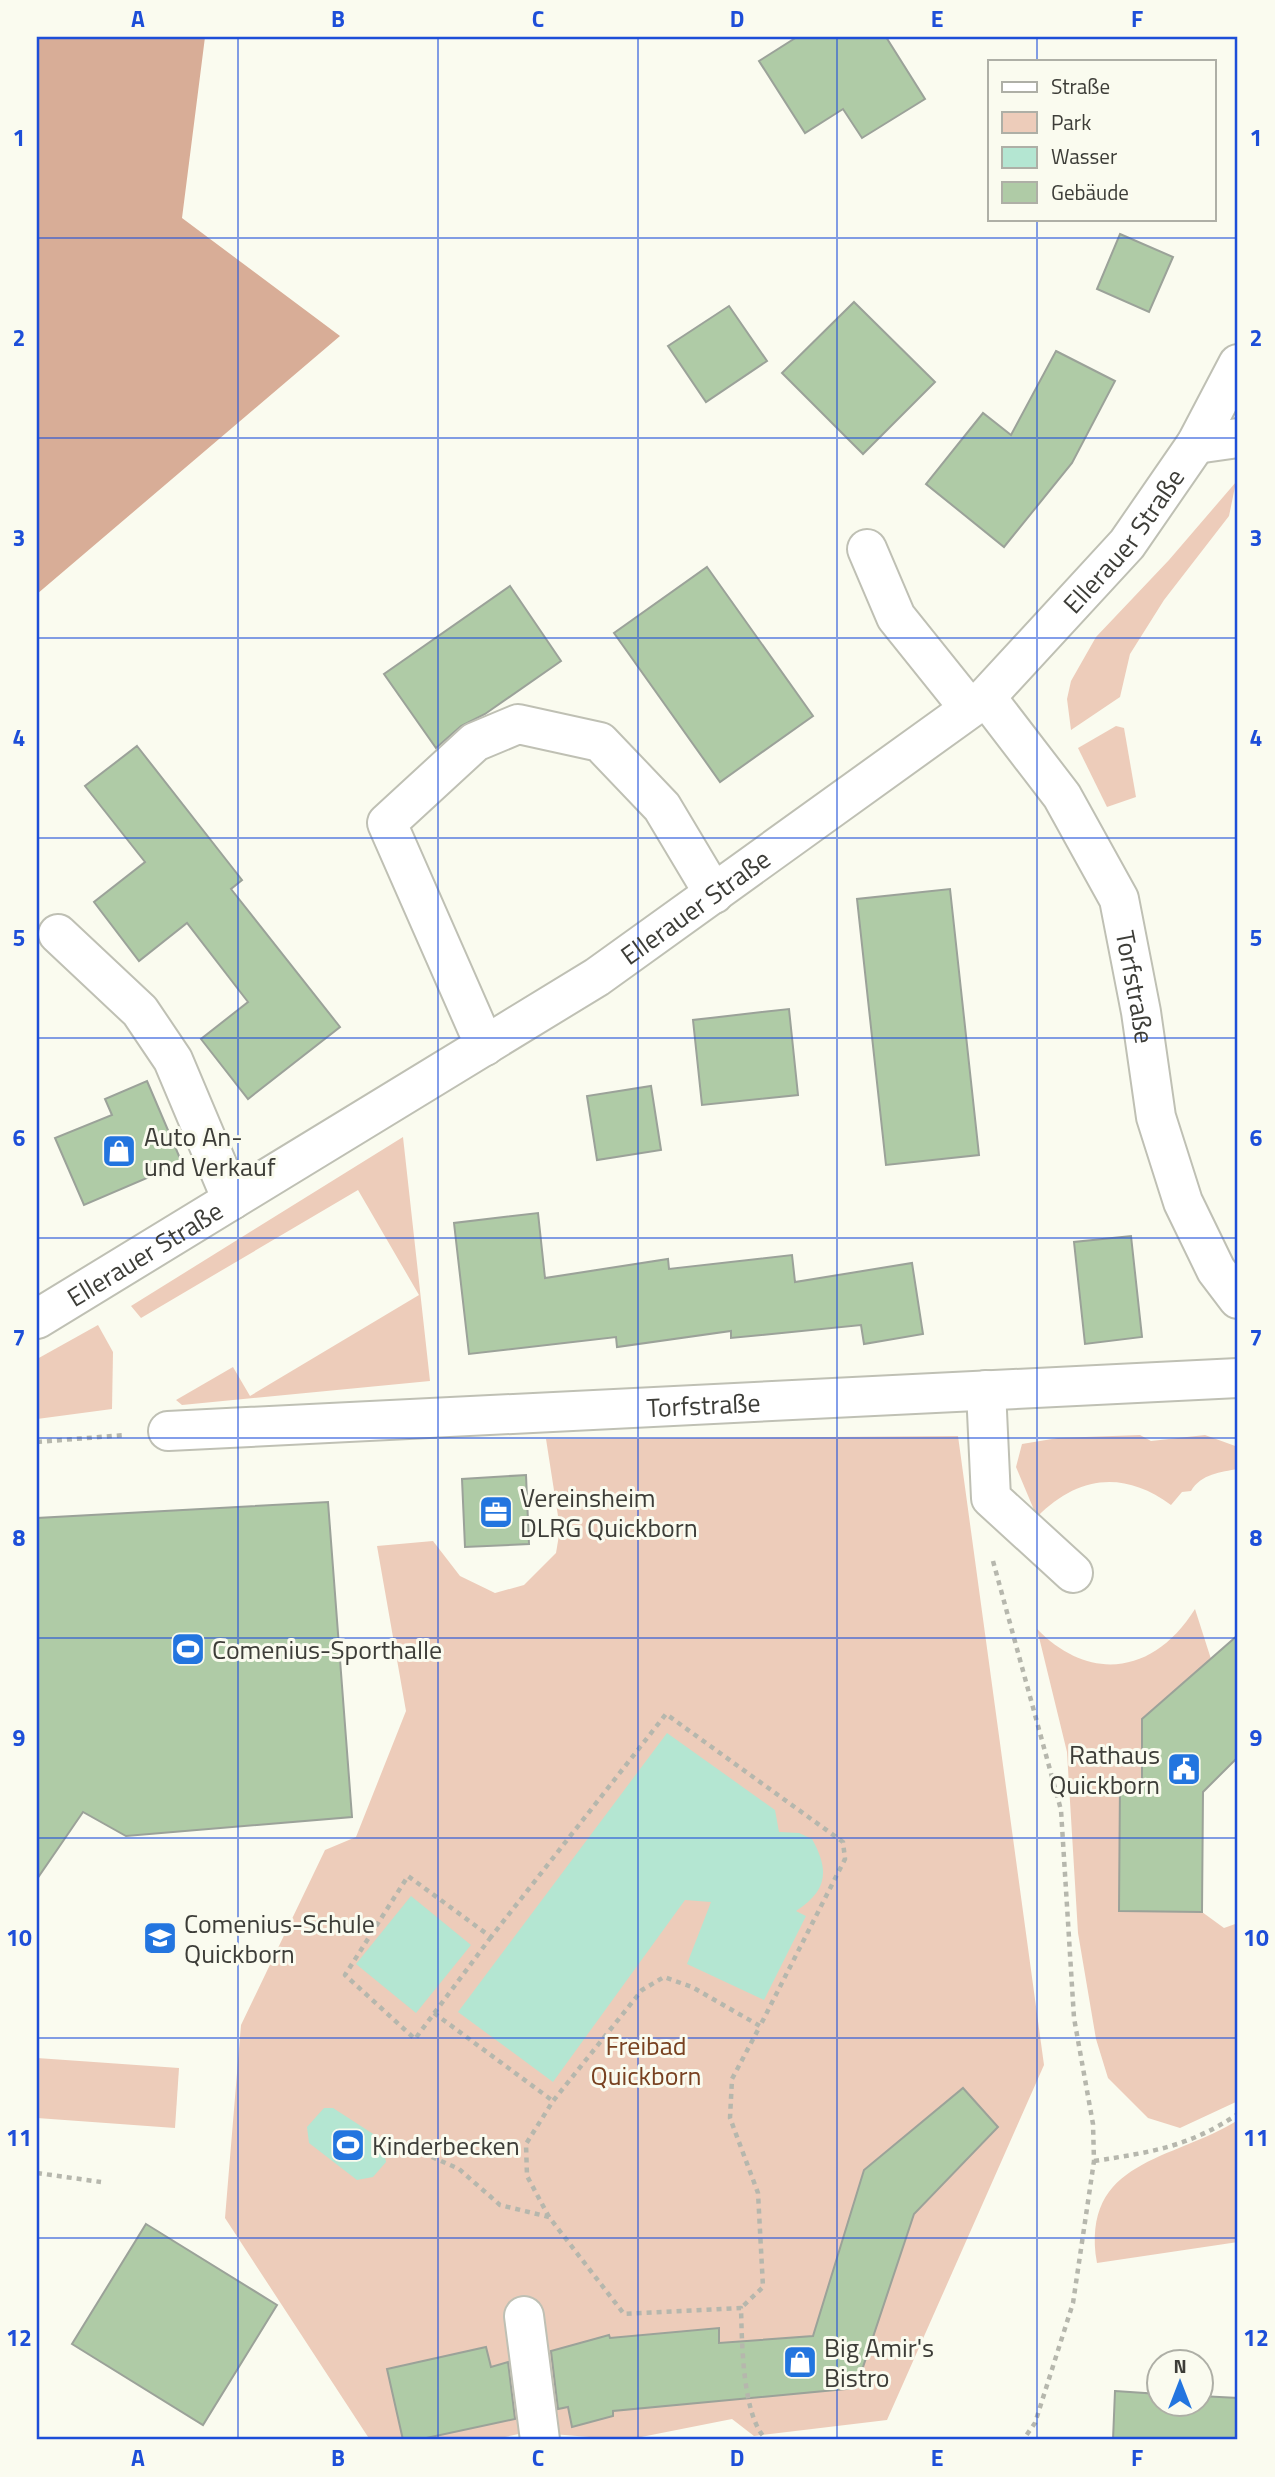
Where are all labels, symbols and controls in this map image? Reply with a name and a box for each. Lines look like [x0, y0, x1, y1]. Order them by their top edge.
text: A [131, 1, 145, 36]
text: B [331, 1, 345, 36]
text: C [532, 1, 544, 36]
text: D [730, 1, 744, 36]
text: E [931, 1, 943, 36]
text: F [1131, 1, 1143, 36]
legend [988, 60, 1216, 220]
text: Straße [1051, 70, 1110, 102]
text: Park [1051, 106, 1091, 138]
text: 1 [13, 120, 25, 155]
text: 1 [1250, 120, 1262, 155]
text: Wasser [1051, 140, 1117, 172]
text: Gebäude [1051, 176, 1129, 208]
text: 2 [13, 320, 25, 355]
text: 2 [1250, 320, 1262, 355]
street label: Ellerauer Straße [1053, 460, 1193, 622]
text: 3 [13, 520, 25, 555]
text: 3 [1250, 520, 1262, 555]
text: 4 [13, 720, 25, 755]
text: 4 [1250, 720, 1262, 755]
street label: Ellerauer Straße [612, 839, 778, 974]
text: 5 [13, 920, 25, 955]
text: 5 [1250, 920, 1262, 955]
street label: Torfstraße [1106, 927, 1165, 1046]
place label: Auto An- und Verkauf [144, 1117, 276, 1186]
text: 6 [13, 1120, 26, 1155]
text: 6 [1250, 1120, 1263, 1155]
shop icon: Auto An- und Verkauf [100, 1132, 138, 1170]
street label: Ellerauer Straße [59, 1191, 230, 1316]
text: 7 [13, 1320, 25, 1355]
text: 7 [1250, 1320, 1262, 1355]
street label: Torfstraße [645, 1382, 761, 1427]
place label: Vereinsheim DLRG Quickborn [520, 1478, 698, 1547]
office icon: Vereinsheim DLRG Quickborn [477, 1493, 515, 1531]
text: 8 [13, 1520, 26, 1555]
text: 8 [1250, 1520, 1263, 1555]
sports icon: Comenius-Sporthalle [169, 1630, 207, 1668]
place label: Comenius-Sporthalle [212, 1630, 442, 1669]
text: 9 [13, 1720, 26, 1755]
text: 9 [1250, 1720, 1263, 1755]
place label: Rathaus Quickborn [1049, 1735, 1160, 1804]
public building icon: Rathaus Quickborn [1165, 1750, 1203, 1788]
place label: Comenius-Schule Quickborn [184, 1904, 375, 1973]
school or university icon: Comenius-Schule Quickborn [141, 1919, 179, 1957]
text: 10 [6, 1920, 32, 1955]
text: 10 [1243, 1920, 1269, 1955]
park label: Freibad Quickborn [591, 2026, 701, 2095]
text: 11 [6, 2120, 32, 2155]
text: 11 [1243, 2120, 1269, 2155]
sports icon: Kinderbecken [329, 2126, 367, 2164]
place label: Kinderbecken [372, 2126, 520, 2165]
text: 12 [6, 2320, 32, 2355]
text: 12 [1243, 2320, 1269, 2355]
place label: Big Amir's Bistro [824, 2328, 934, 2397]
shop icon: Big Amir's Bistro [781, 2343, 819, 2381]
north arrow [1146, 2348, 1216, 2418]
text: N [1173, 2351, 1187, 2380]
text: A [131, 2440, 145, 2475]
text: B [331, 2440, 345, 2475]
text: C [532, 2440, 544, 2475]
text: D [730, 2440, 744, 2475]
text: E [931, 2440, 943, 2475]
text: F [1131, 2440, 1143, 2475]

